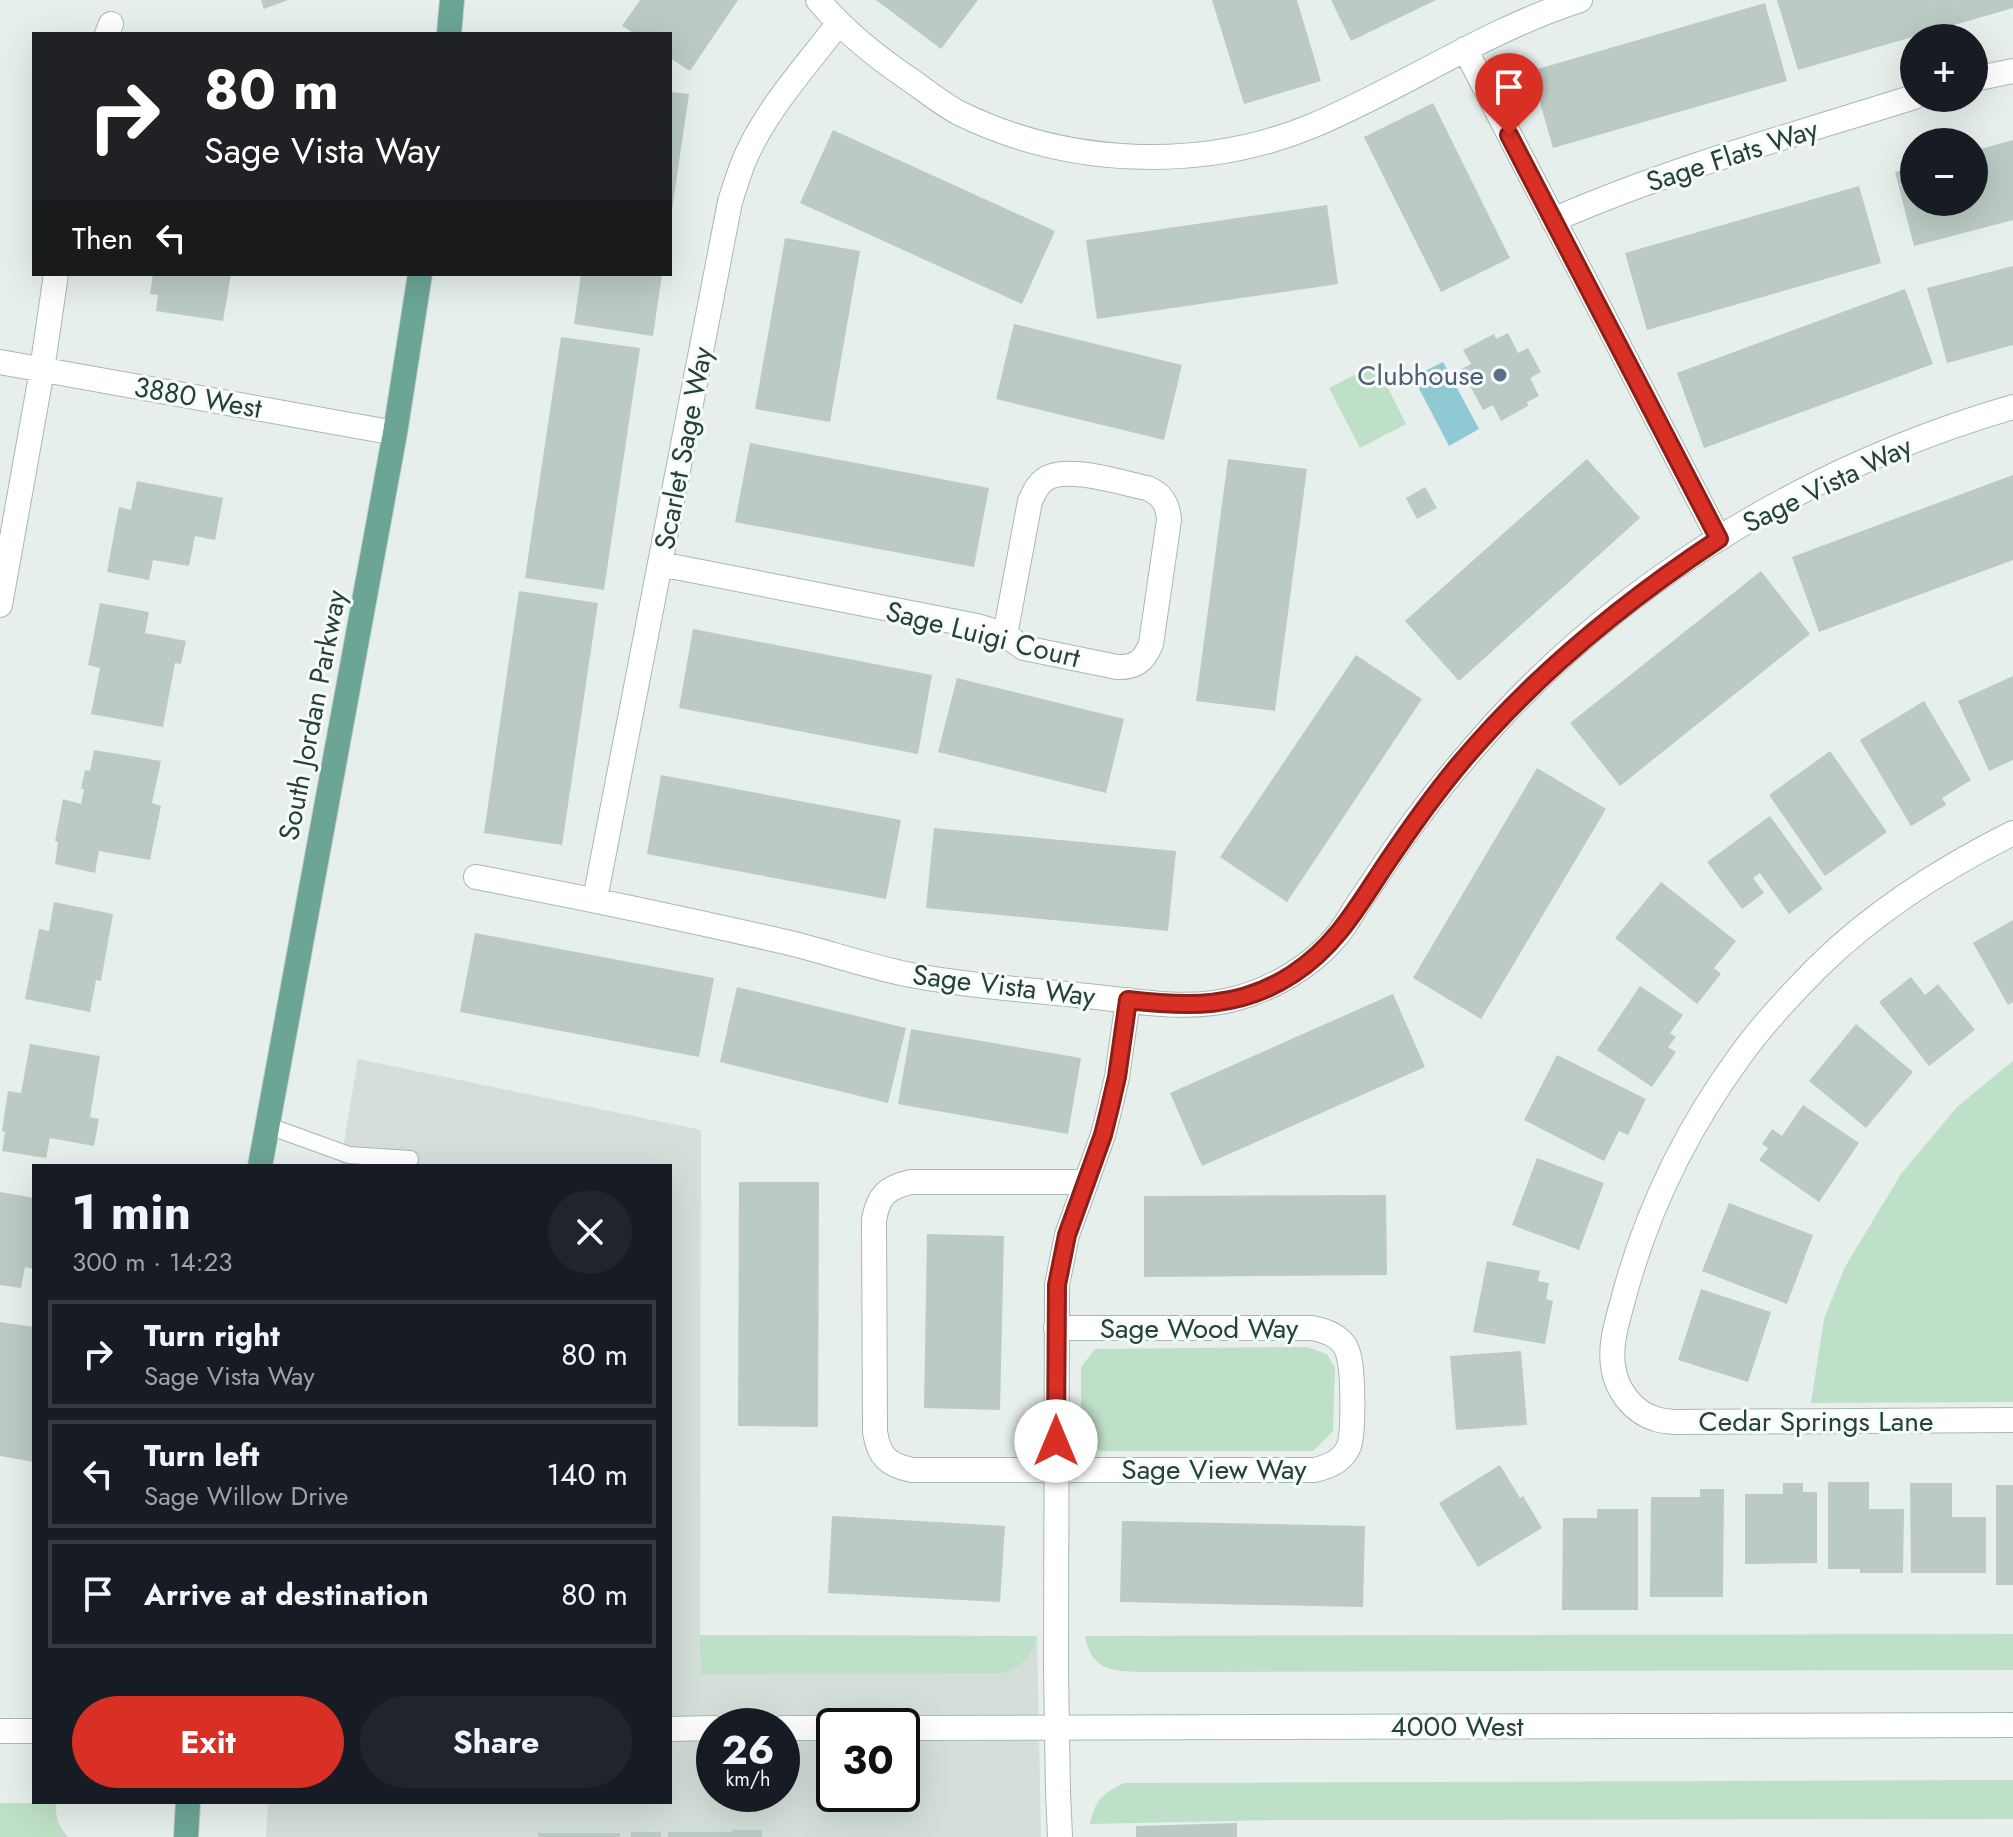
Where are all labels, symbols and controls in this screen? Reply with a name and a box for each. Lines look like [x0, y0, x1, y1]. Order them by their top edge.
map controls [1900, 24, 1988, 216]
button: + [1900, 24, 1988, 112]
text: 80 m [204, 49, 339, 130]
pin [1475, 53, 1543, 135]
icon: right [72, 64, 176, 168]
icon: arrive [1487, 65, 1531, 109]
street label: Sage Flats Way [1641, 108, 1824, 203]
text: Sage Vista Way [204, 124, 440, 176]
button: − [1900, 128, 1988, 216]
icon: left [149, 216, 193, 260]
text: Then [72, 217, 133, 260]
street label: Scarlet Sage Way [644, 342, 723, 553]
place label: Clubhouse [1357, 355, 1484, 396]
street label: 3880 West [131, 366, 265, 429]
marker: Clubhouse [1491, 366, 1509, 384]
street label: Sage Vista Way [1736, 425, 1919, 543]
street label: South Jordan Parkway [268, 586, 357, 844]
street label: Sage Luigi Court [881, 591, 1085, 678]
street label: Sage Vista Way [910, 954, 1098, 1017]
text: 1 min [72, 1178, 191, 1247]
button: close [548, 1190, 632, 1274]
text: 300 m · 14:23 [72, 1243, 233, 1281]
street label: Sage Wood Way [1100, 1308, 1299, 1349]
text: Turn right [144, 1314, 280, 1357]
icon: right [76, 1332, 120, 1376]
text: 80 m [561, 1333, 628, 1376]
text: Sage Vista Way [144, 1357, 315, 1395]
position arrow [1014, 1399, 1098, 1483]
street label: Cedar Springs Lane [1699, 1401, 1933, 1442]
text: Turn left [144, 1434, 259, 1477]
street label: Sage View Way [1121, 1449, 1307, 1490]
icon: left [76, 1452, 120, 1496]
text: 140 m [547, 1453, 628, 1496]
text: Sage Willow Drive [144, 1477, 348, 1515]
icon: arrive [76, 1572, 120, 1616]
text: Arrive at destination [144, 1573, 429, 1616]
text: 80 m [561, 1573, 628, 1616]
button: Exit [72, 1696, 344, 1788]
button: Share [360, 1696, 632, 1788]
street label: 4000 West [1390, 1706, 1524, 1747]
speed limit sign: 30 [816, 1708, 920, 1812]
text: 26 [722, 1721, 775, 1779]
text: km/h [725, 1765, 771, 1794]

